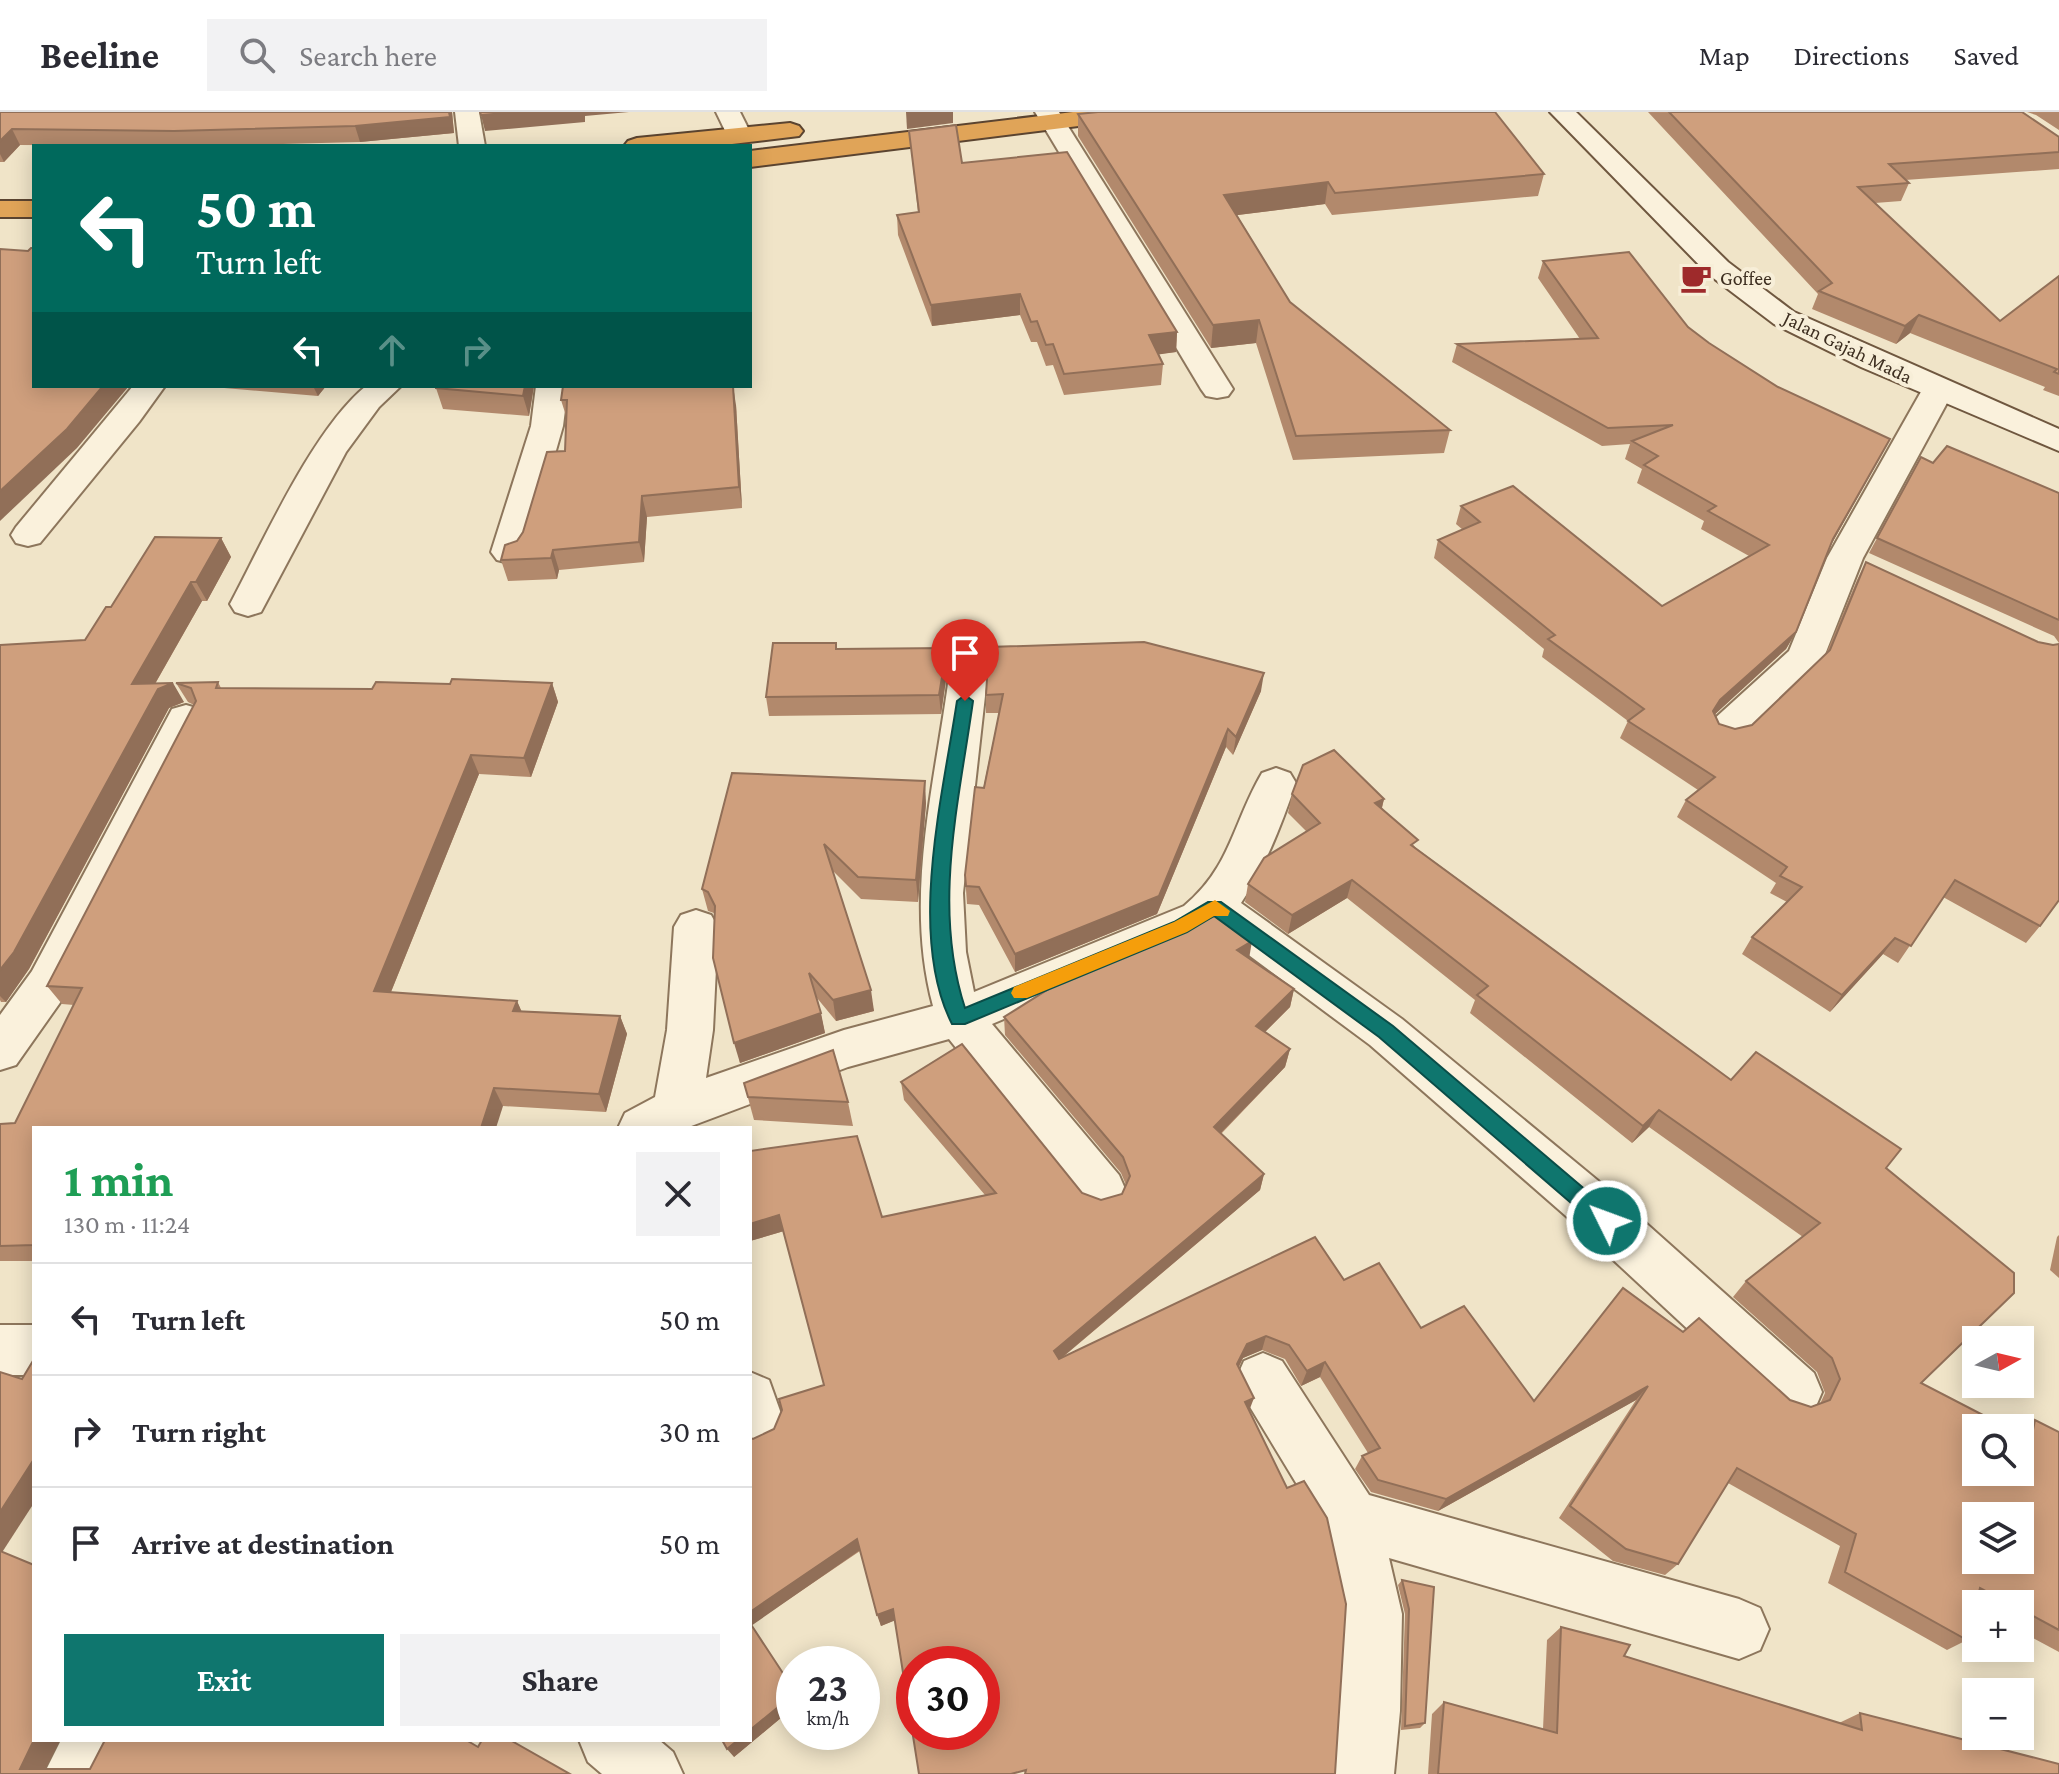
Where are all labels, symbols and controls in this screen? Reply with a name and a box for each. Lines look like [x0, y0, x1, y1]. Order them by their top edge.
search box [207, 19, 767, 91]
icon: search [235, 33, 279, 77]
text: Beeline [40, 34, 159, 76]
text: Search here [299, 39, 437, 72]
text: Map [1699, 40, 1750, 71]
text: Directions [1794, 40, 1909, 71]
text: Saved [1953, 40, 2019, 71]
icon: left [64, 176, 168, 280]
text: 50 m [196, 177, 316, 239]
text: Turn left [196, 242, 321, 282]
cafe icon: Goffee [1679, 261, 1713, 295]
place label: Goffee [1720, 267, 1772, 289]
street label: Jalan Gajah Mada [1778, 305, 1916, 389]
icon: left [286, 328, 330, 372]
icon: ahead [370, 328, 414, 372]
icon: right [454, 328, 498, 372]
pin [931, 619, 999, 701]
icon: arrive [943, 631, 987, 675]
button: close [636, 1152, 720, 1236]
text: 1 min [64, 1153, 173, 1206]
position arrow [1565, 1179, 1649, 1263]
text: 130 m · 11:24 [64, 1210, 190, 1239]
icon: left [64, 1297, 108, 1341]
text: Turn left [132, 1303, 245, 1336]
text: 50 m [659, 1303, 720, 1336]
north arrow [1962, 1326, 2034, 1398]
map controls [1962, 1326, 2034, 1750]
icon: right [64, 1409, 108, 1453]
button: search [1962, 1414, 2034, 1486]
text: Turn right [132, 1415, 266, 1448]
text: 30 m [659, 1415, 720, 1448]
button: layers [1962, 1502, 2034, 1574]
icon: arrive [64, 1521, 108, 1565]
text: Arrive at destination [132, 1527, 394, 1560]
text: 50 m [659, 1527, 720, 1560]
button: + [1962, 1590, 2034, 1662]
button: Exit [64, 1634, 384, 1726]
button: Share [400, 1634, 720, 1726]
speed limit sign: 30 [896, 1646, 1000, 1750]
text: 23 [808, 1665, 848, 1710]
button: − [1962, 1678, 2034, 1750]
text: km/h [806, 1707, 850, 1729]

